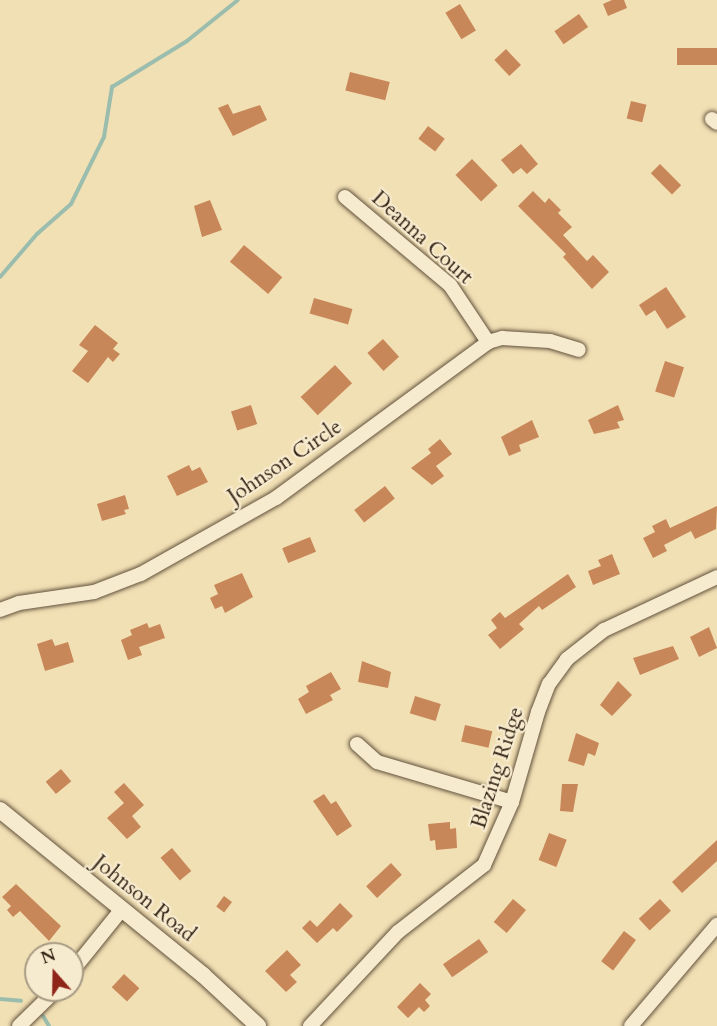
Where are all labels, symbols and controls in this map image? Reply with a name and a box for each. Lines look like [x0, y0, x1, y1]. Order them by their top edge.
street label: Deanna Court [366, 186, 478, 290]
street label: Johnson Circle [223, 415, 347, 509]
street label: Blazing Ridge [467, 704, 529, 832]
street label: Johnson Road [88, 850, 200, 948]
north arrow [24, 942, 84, 1002]
text: N [38, 944, 59, 970]

